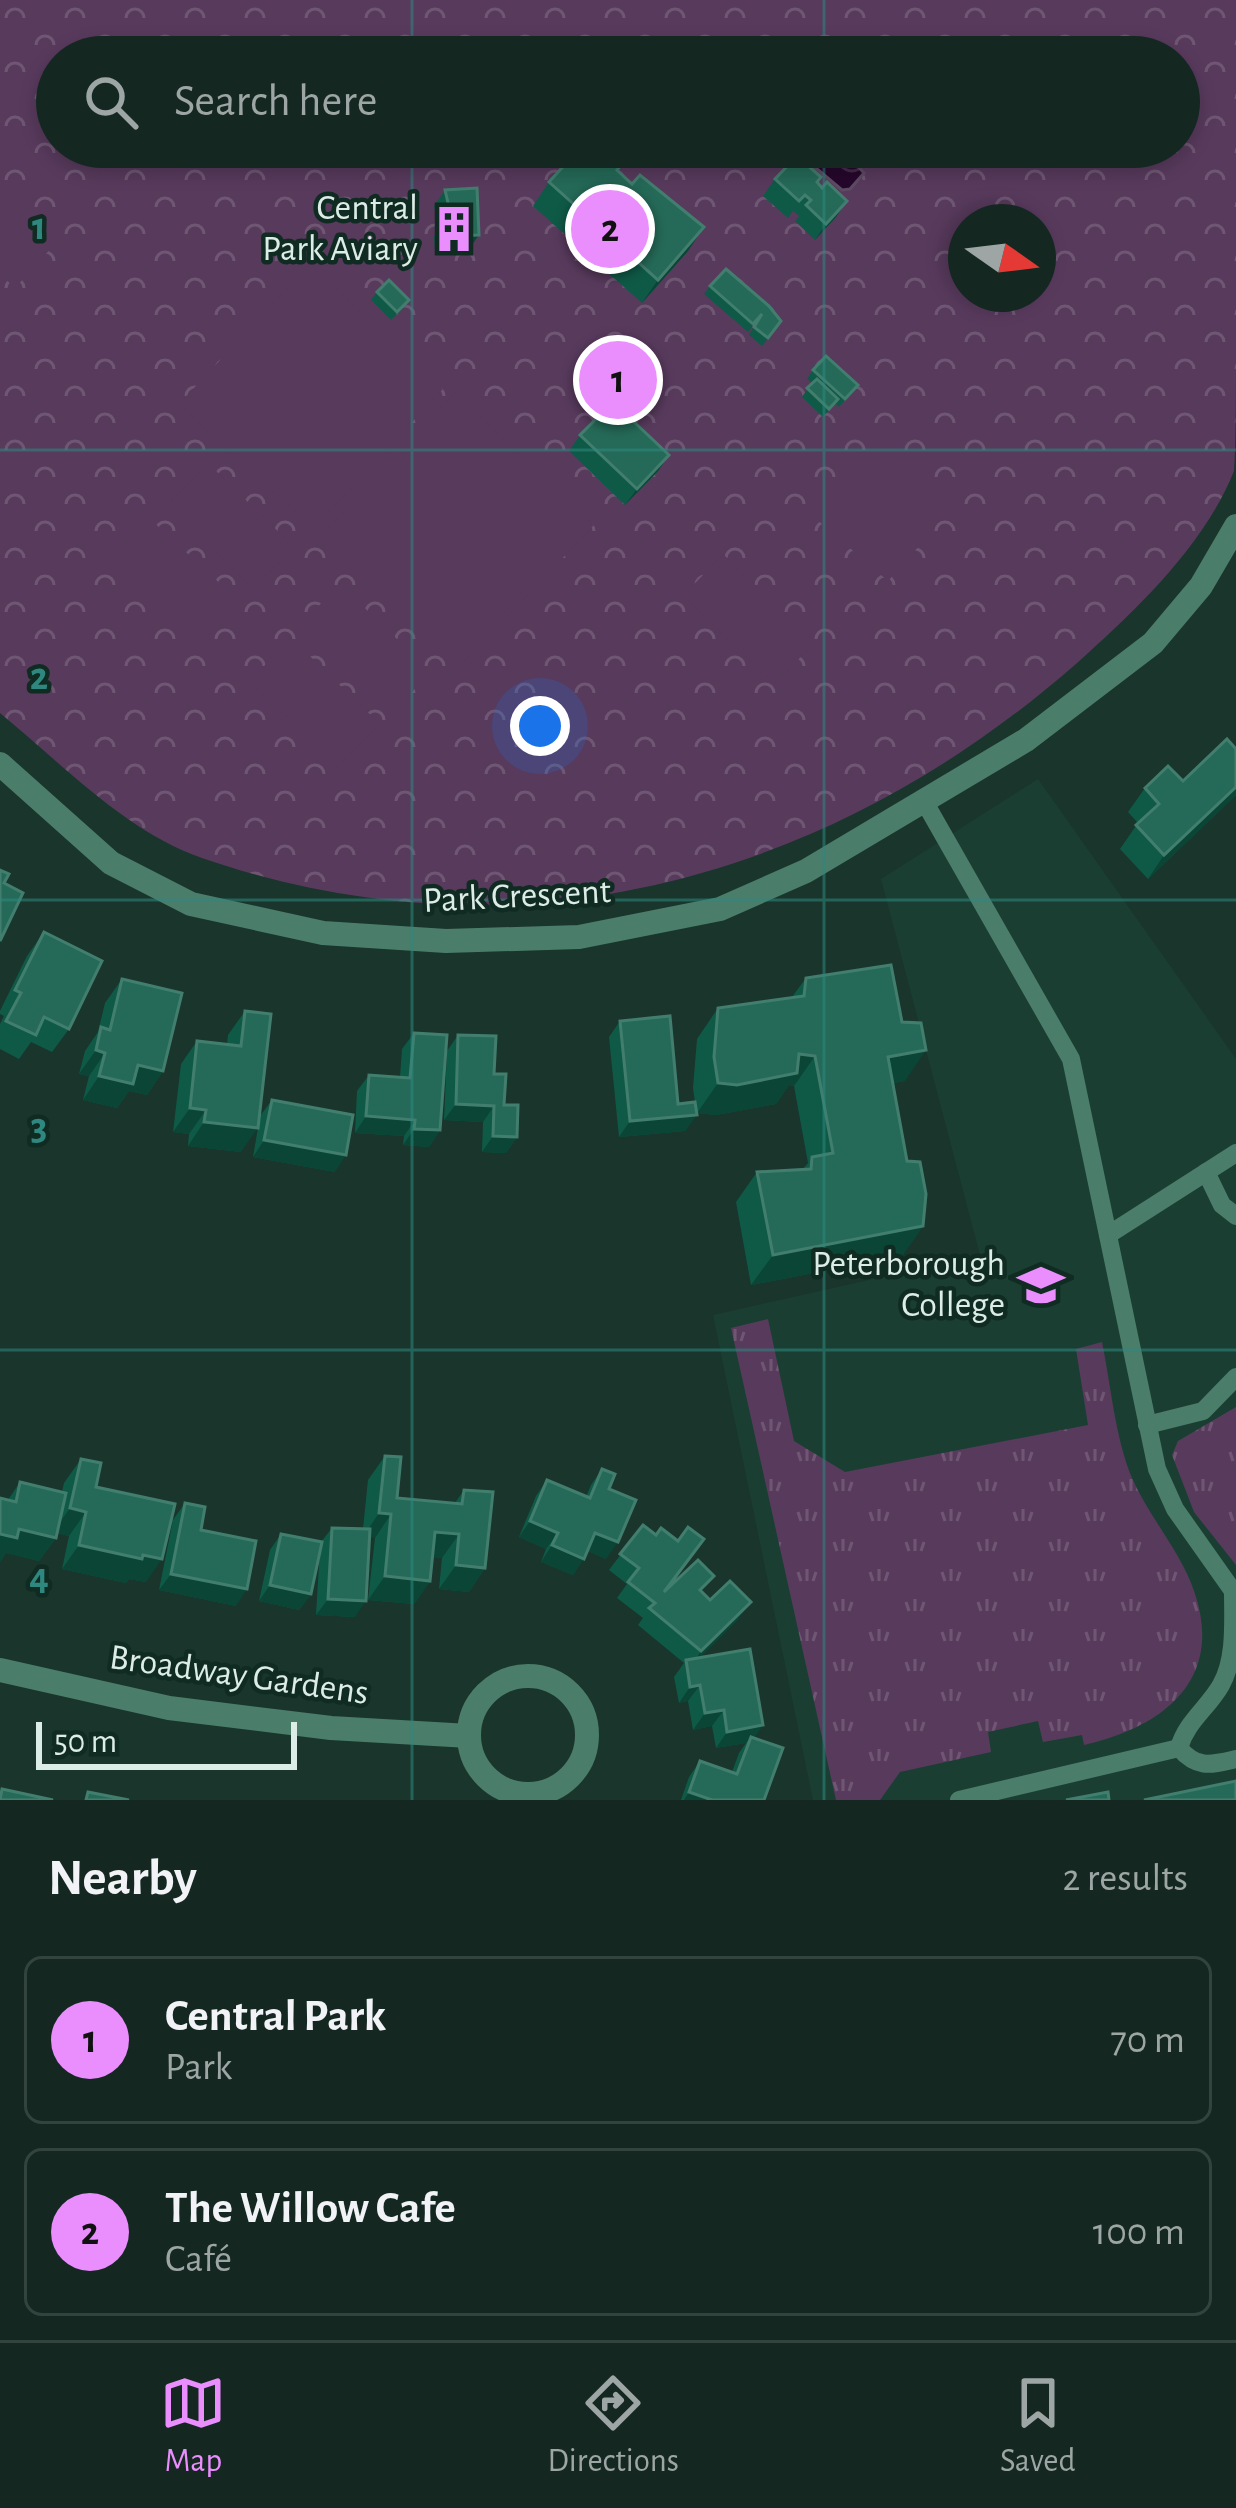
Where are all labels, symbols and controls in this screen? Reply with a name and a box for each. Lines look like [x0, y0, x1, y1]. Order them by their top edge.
search box [36, 36, 1200, 168]
icon: search [78, 69, 144, 135]
text: Search here [174, 79, 377, 124]
pin: 2 [571, 184, 649, 274]
place label: Central Park Aviary [262, 190, 418, 267]
building icon: Central Park Aviary [429, 204, 479, 254]
north arrow [948, 204, 1056, 312]
text: 1 [32, 208, 46, 247]
pin: 1 [579, 335, 657, 425]
text: 2 [30, 658, 48, 697]
your location [510, 696, 570, 756]
street label: Park Crescent [422, 873, 612, 919]
text: 3 [31, 1108, 47, 1147]
place label: Peterborough College [812, 1246, 1005, 1323]
school or university icon: Peterborough College [1016, 1260, 1066, 1310]
text: 4 [29, 1558, 49, 1597]
street label: Broadway Gardens [107, 1639, 371, 1711]
scale bar [36, 1716, 297, 1769]
text: 50 m [54, 1726, 117, 1759]
text: Nearby [48, 1853, 197, 1904]
text: 2 results [1062, 1859, 1188, 1898]
text: Central Park [165, 1994, 386, 2039]
text: 1 [83, 2021, 97, 2060]
text: 70 m [1111, 2021, 1185, 2060]
text: Park [165, 2048, 232, 2087]
text: The Willow Cafe [165, 2186, 456, 2231]
text: 2 [81, 2213, 99, 2252]
text: 100 m [1093, 2213, 1185, 2252]
text: Café [165, 2240, 232, 2279]
tab: Map [160, 2370, 226, 2482]
tab: Directions [547, 2370, 679, 2482]
tab: Saved [1000, 2370, 1075, 2482]

